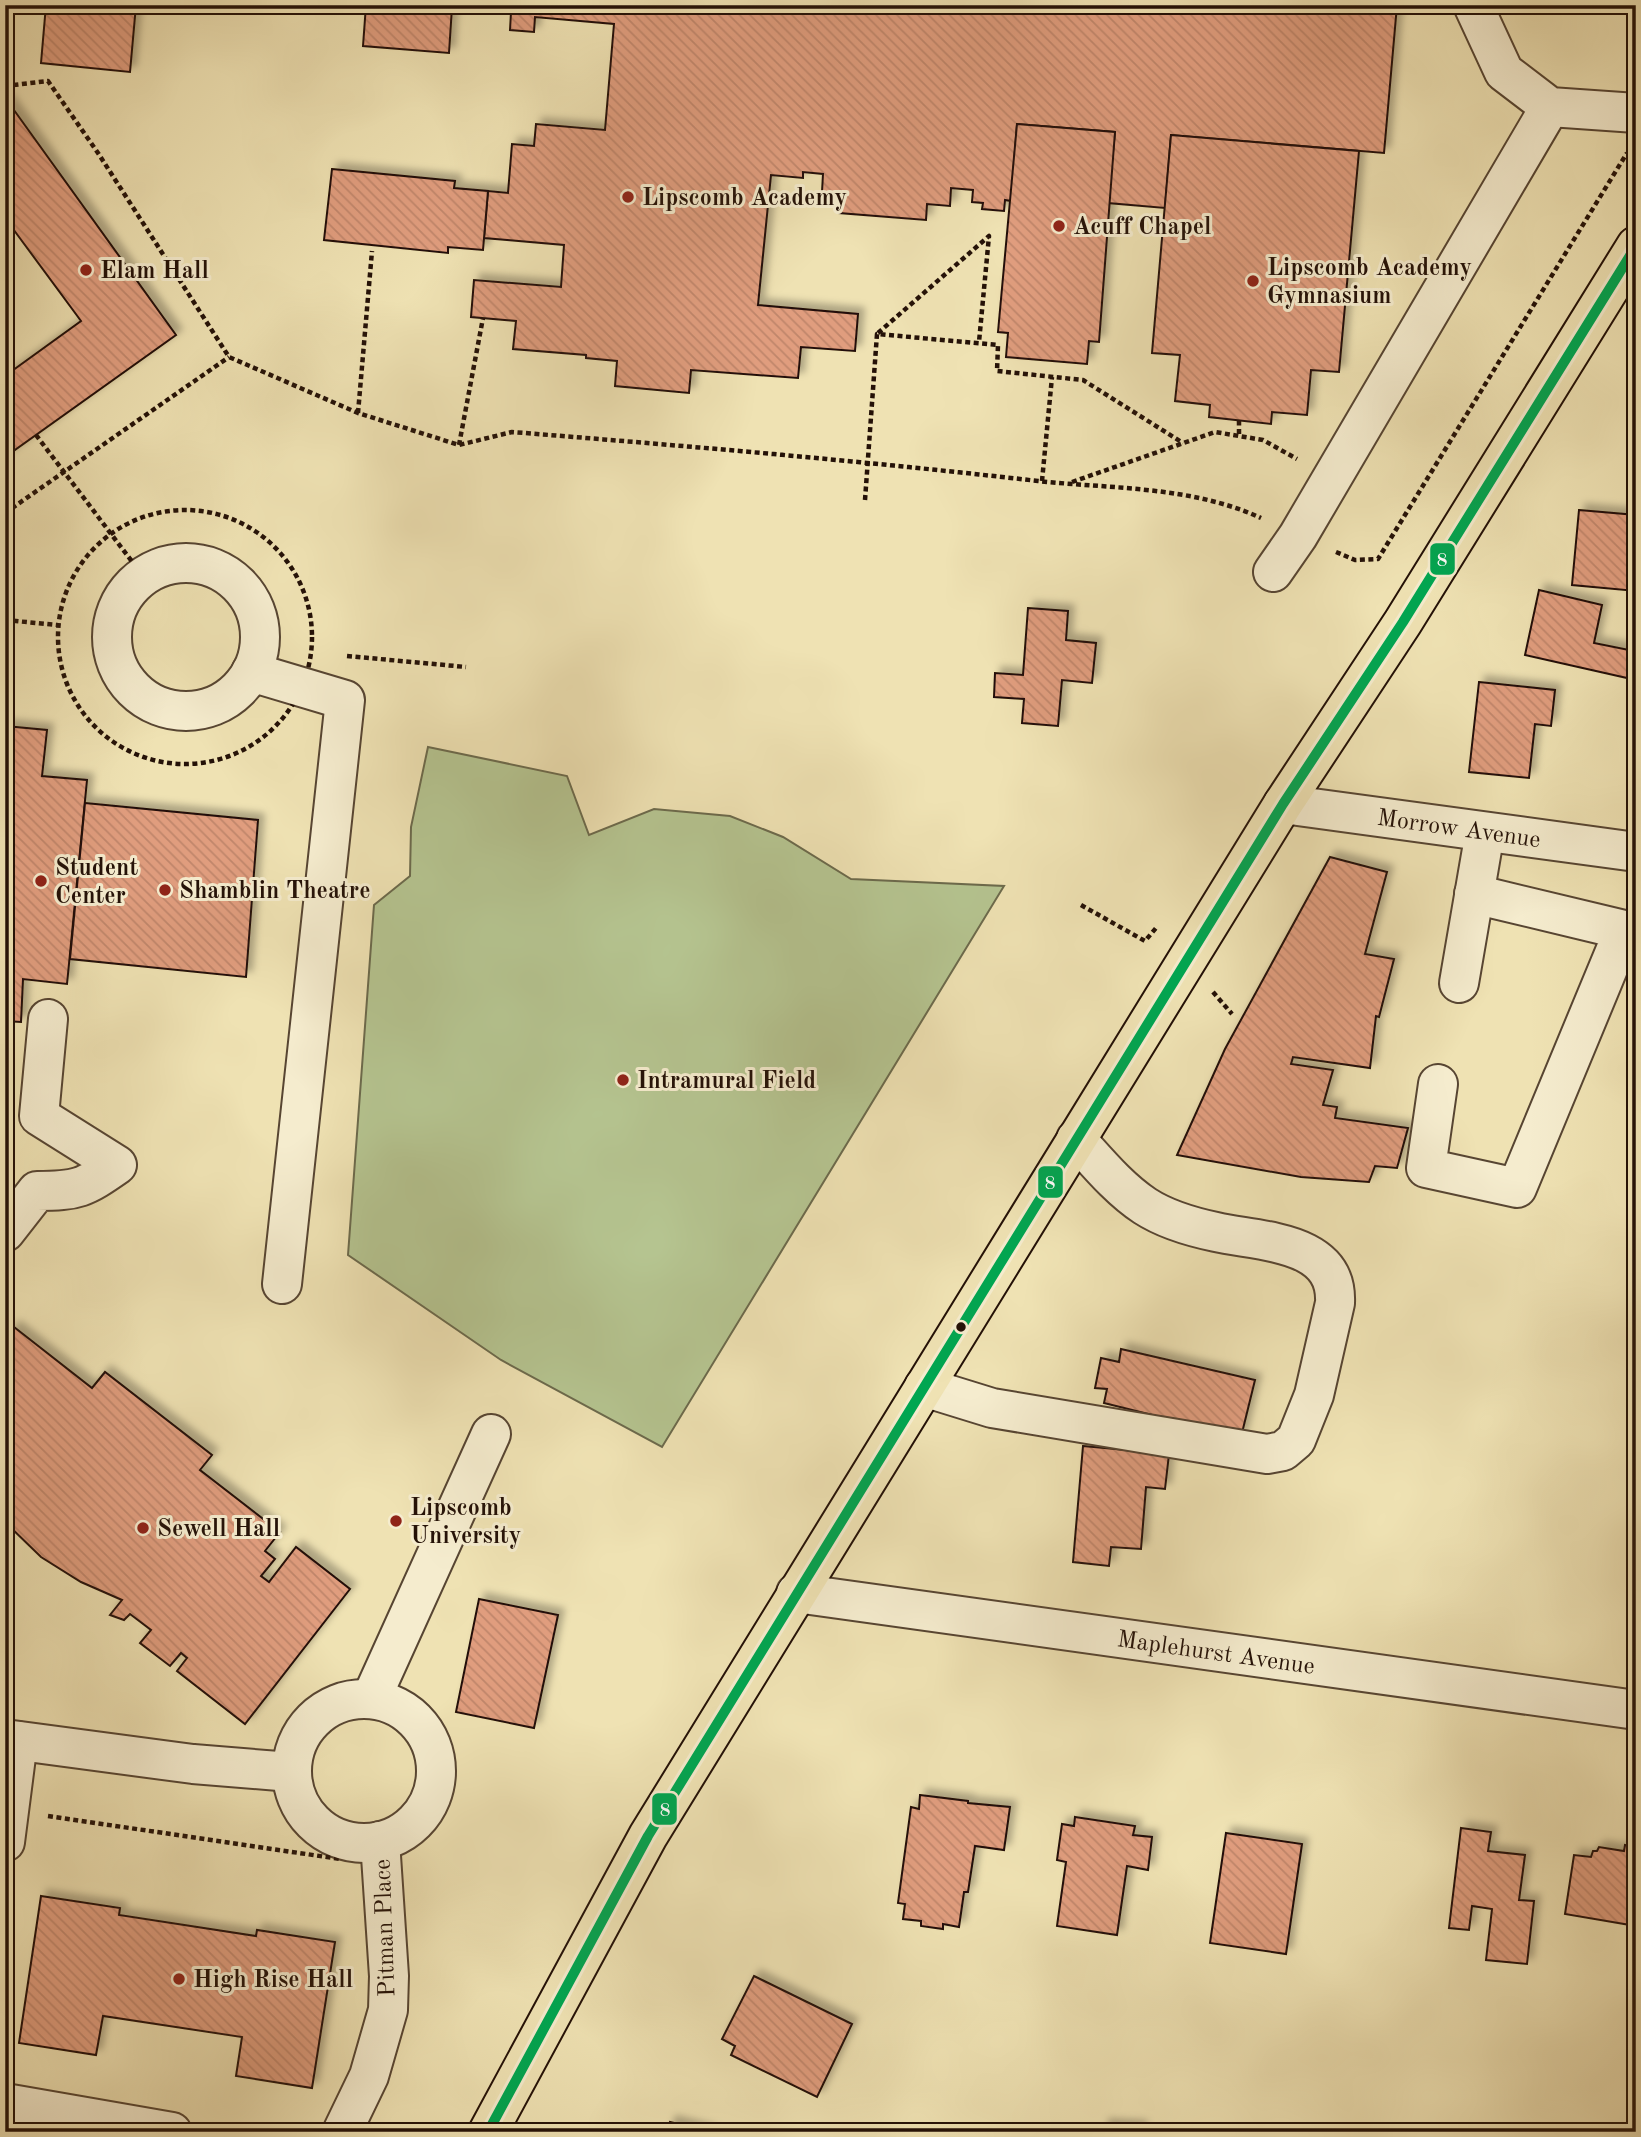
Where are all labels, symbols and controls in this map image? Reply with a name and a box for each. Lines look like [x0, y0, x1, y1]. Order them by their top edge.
place label: Lipscomb Academy [642, 187, 847, 211]
marker: Lipscomb Academy [620, 189, 636, 205]
place label: Acuff Chapel [1073, 216, 1211, 240]
marker: Acuff Chapel [1051, 218, 1067, 234]
place label: Lipscomb Academy Gymnasium [1267, 257, 1472, 309]
place label: Elam Hall [100, 260, 209, 284]
marker: Elam Hall [78, 262, 94, 278]
marker: Lipscomb Academy Gymnasium [1245, 273, 1261, 289]
line badge: 8 [1429, 542, 1456, 576]
text: 8 [1436, 552, 1448, 571]
street label: Morrow Avenue [1375, 807, 1542, 853]
place label: Student Center [55, 857, 138, 909]
marker: Student Center [33, 873, 49, 889]
place label: Shamblin Theatre [179, 880, 371, 904]
marker: Shamblin Theatre [157, 882, 173, 898]
place label: Intramural Field [637, 1070, 816, 1094]
marker: Intramural Field [615, 1072, 631, 1088]
line badge: 8 [1037, 1165, 1064, 1199]
text: 8 [1044, 1175, 1056, 1194]
unlabelled marker [954, 1320, 968, 1334]
place label: Lipscomb University [410, 1497, 521, 1549]
marker: Lipscomb University [388, 1513, 404, 1529]
place label: Sewell Hall [157, 1518, 280, 1542]
marker: Sewell Hall [135, 1520, 151, 1536]
street label: Maplehurst Avenue [1115, 1628, 1316, 1680]
line badge: 8 [651, 1792, 678, 1826]
text: 8 [659, 1802, 671, 1821]
street label: Pitman Place [372, 1859, 400, 1997]
place label: High Rise Hall [193, 1969, 353, 1993]
marker: High Rise Hall [171, 1971, 187, 1987]

